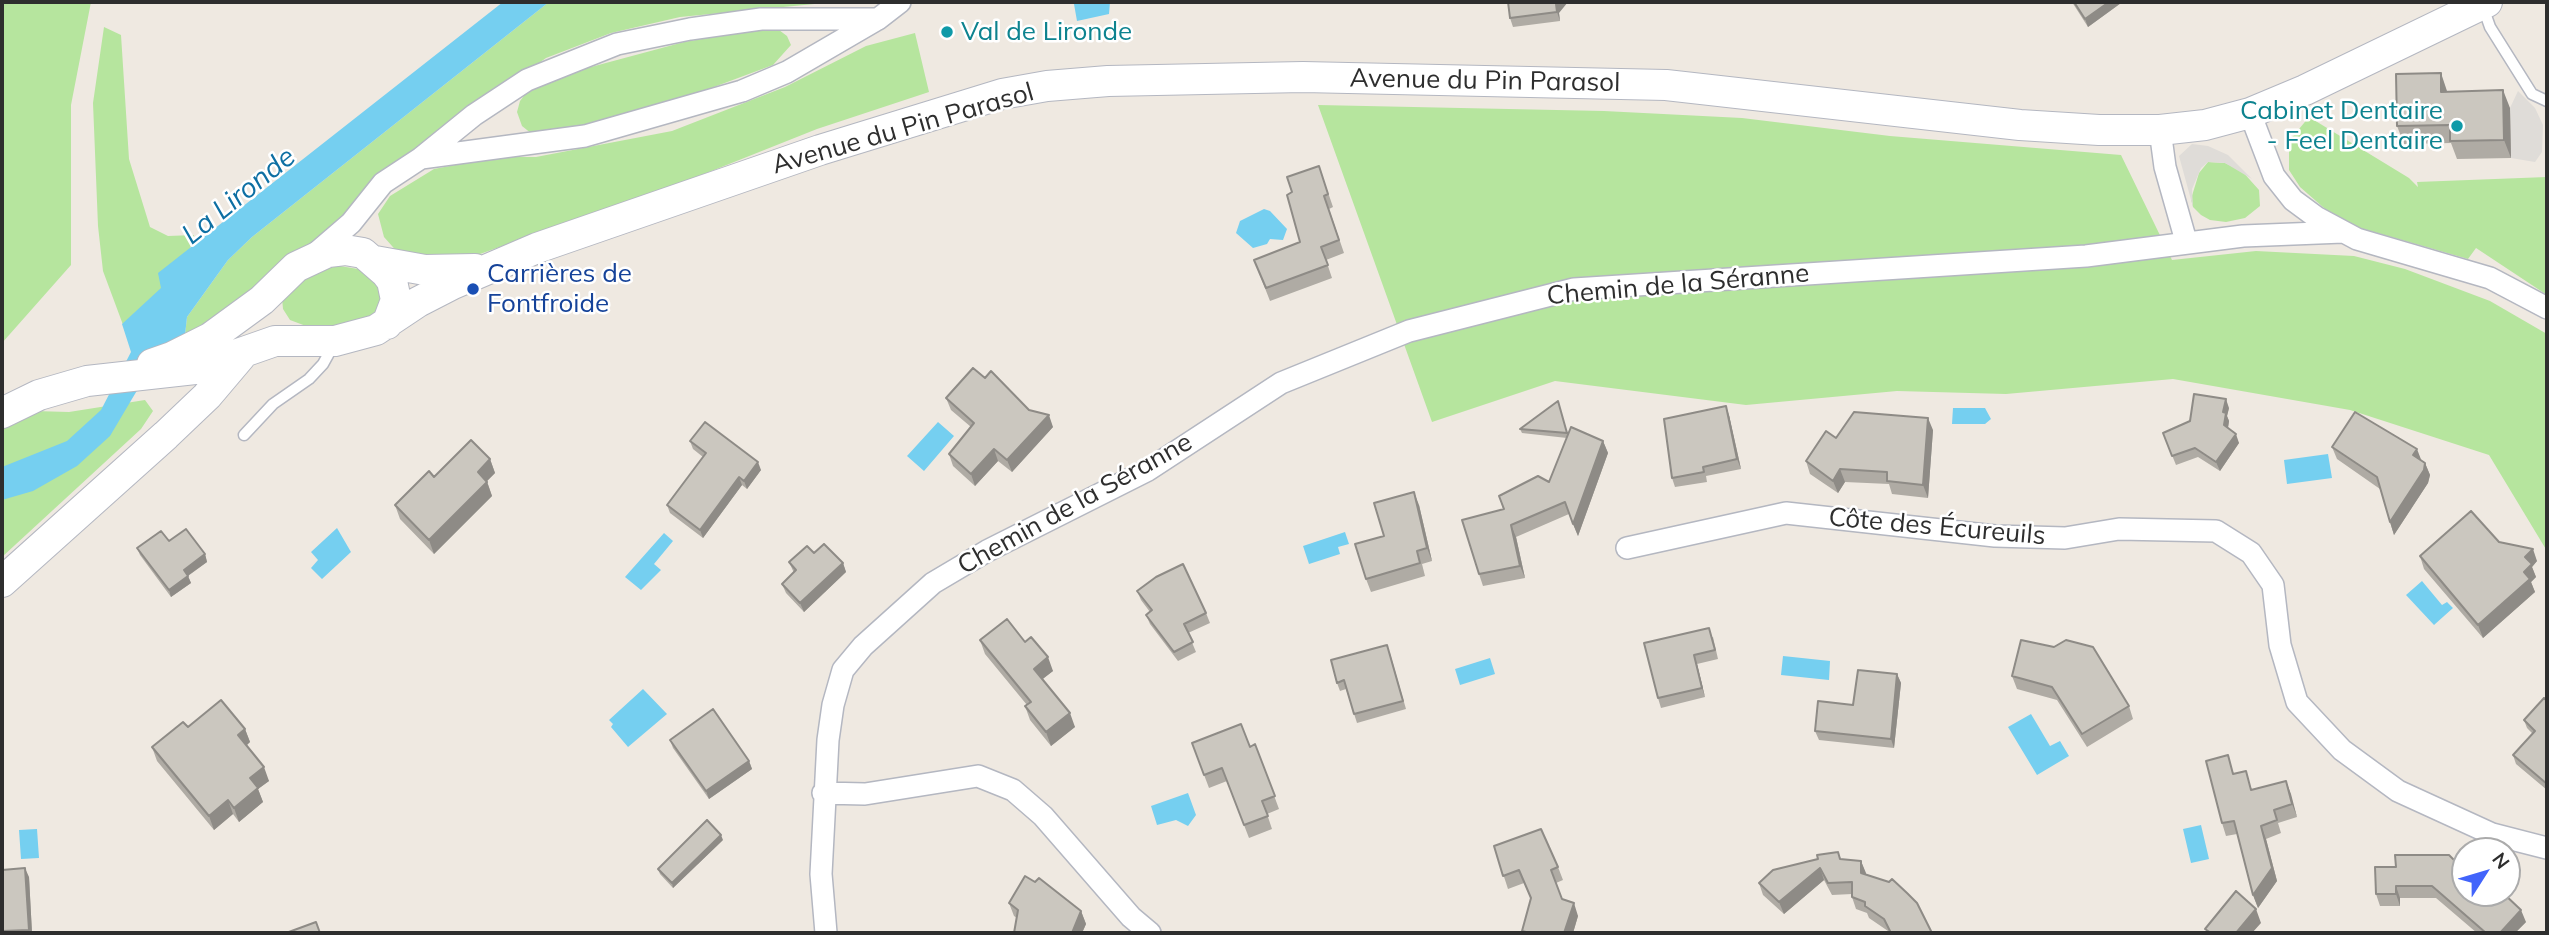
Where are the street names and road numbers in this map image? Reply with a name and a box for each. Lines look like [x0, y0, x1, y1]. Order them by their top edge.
street label: Avenue du Pin Parasol [1349, 63, 1621, 99]
street label: Avenue du Pin Parasol [769, 77, 1037, 181]
street label: Chemin de la Séranne [1546, 258, 1810, 312]
street label: Chemin de la Séranne [952, 427, 1198, 581]
street label: Côte des Écureuils [1827, 502, 2047, 552]

